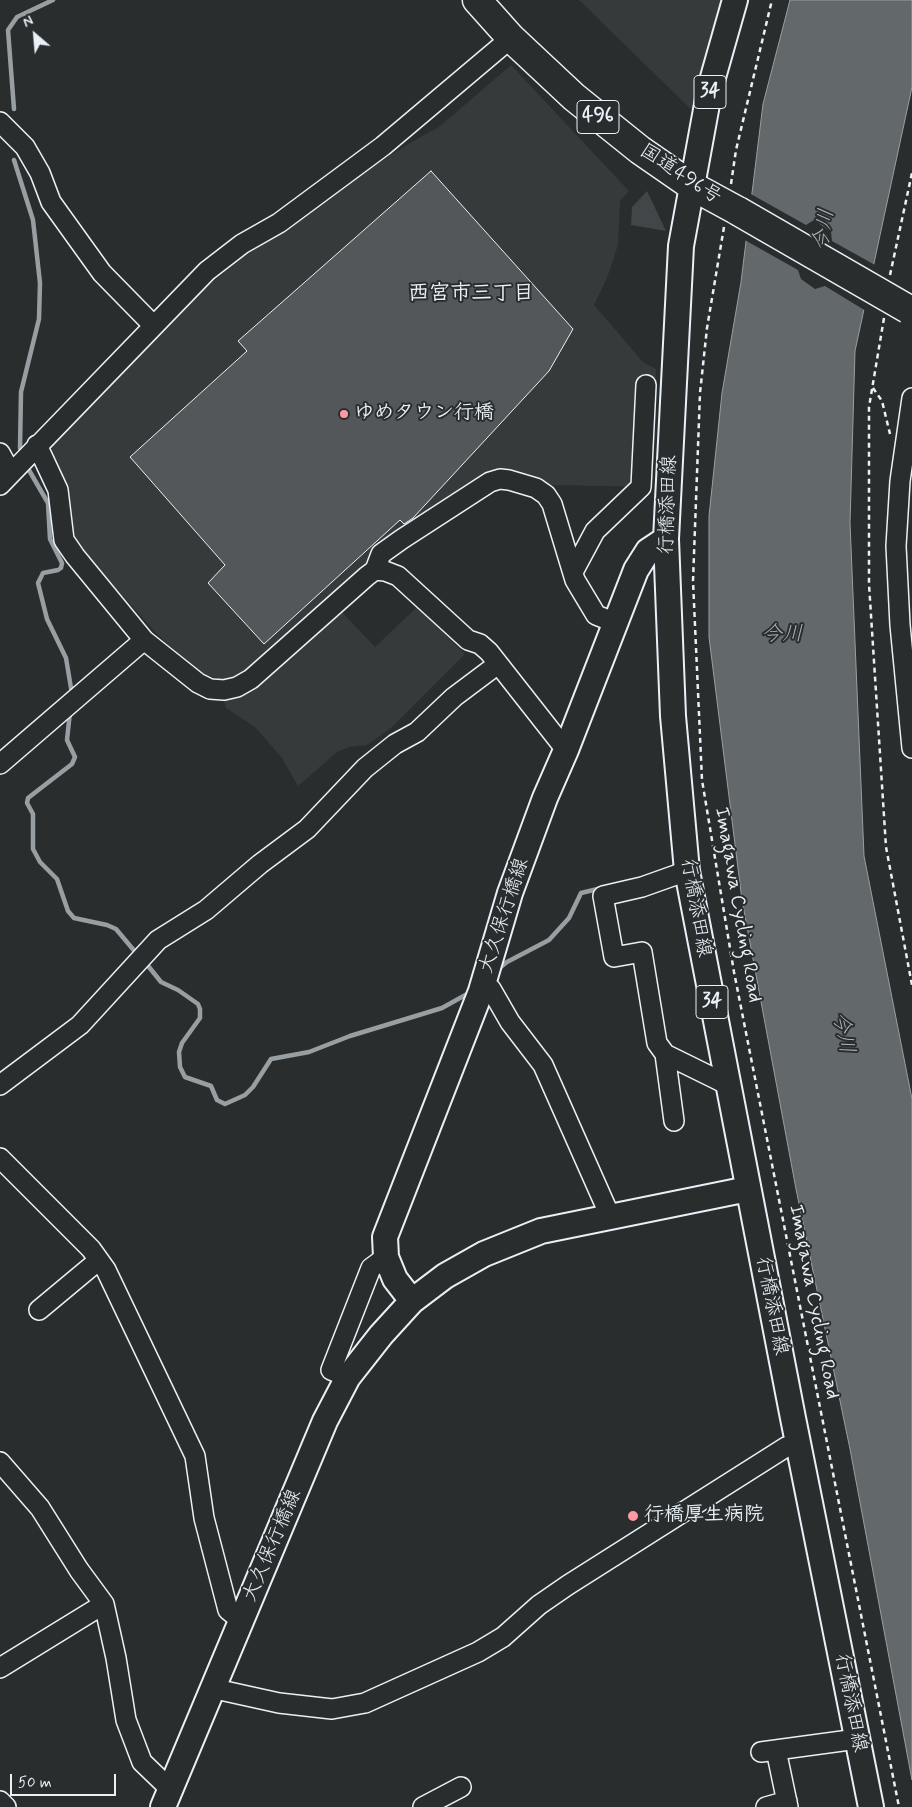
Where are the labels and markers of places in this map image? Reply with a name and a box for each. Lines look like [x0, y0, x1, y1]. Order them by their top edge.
place label: ゆめタウン行橋 [354, 402, 494, 426]
marker: ゆめタウン行橋 [338, 408, 350, 420]
place label: 行橋厚生病院 [644, 1504, 764, 1528]
marker: 行橋厚生病院 [626, 1509, 640, 1523]

